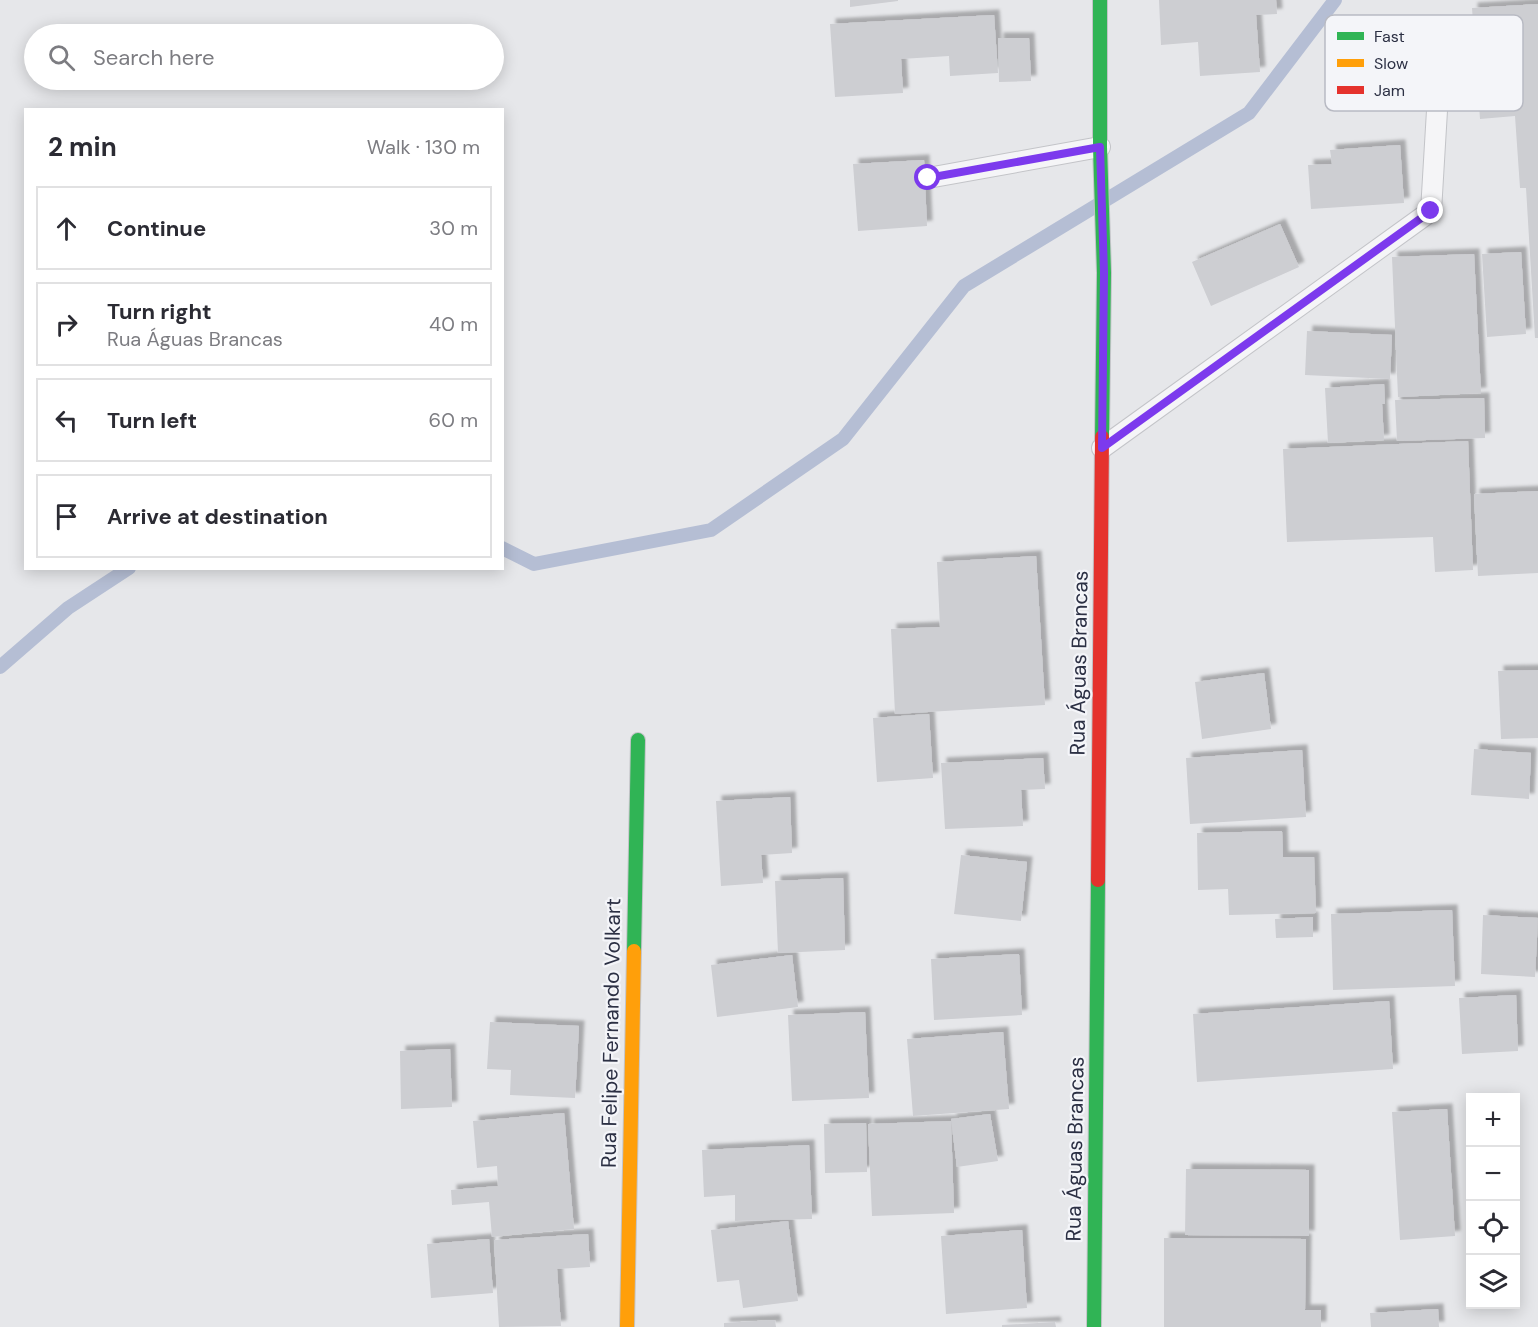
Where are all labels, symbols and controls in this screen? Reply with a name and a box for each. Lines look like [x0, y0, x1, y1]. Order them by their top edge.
legend [1325, 15, 1523, 111]
search box [24, 24, 504, 90]
text: Fast [1374, 26, 1405, 47]
icon: search [45, 41, 78, 74]
text: Search here [93, 43, 214, 72]
text: Slow [1374, 53, 1408, 74]
text: Jam [1374, 80, 1405, 101]
text: 2 min [48, 130, 117, 164]
text: Walk · 130 m [367, 134, 480, 160]
route start [914, 164, 940, 190]
route end [1417, 197, 1443, 223]
icon: ahead [50, 212, 83, 245]
text: Continue [107, 214, 206, 243]
text: 30 m [429, 215, 478, 241]
text: Turn right [107, 297, 212, 326]
icon: right [50, 308, 83, 341]
text: 40 m [429, 311, 478, 337]
text: Rua Águas Brancas [107, 326, 283, 352]
icon: left [50, 404, 83, 437]
text: Turn left [107, 406, 197, 435]
text: 60 m [429, 407, 478, 433]
icon: arrive [50, 500, 83, 533]
text: Arrive at destination [107, 502, 328, 531]
street label: Rua Águas Brancas [1063, 570, 1095, 756]
street label: Rua Felipe Fernando Volkart [595, 898, 627, 1168]
street label: Rua Águas Brancas [1059, 1056, 1091, 1242]
map controls [1466, 1093, 1520, 1309]
button: + [1466, 1093, 1520, 1147]
button: − [1466, 1147, 1520, 1201]
button: locate [1466, 1201, 1520, 1255]
button: layers [1466, 1255, 1520, 1309]

